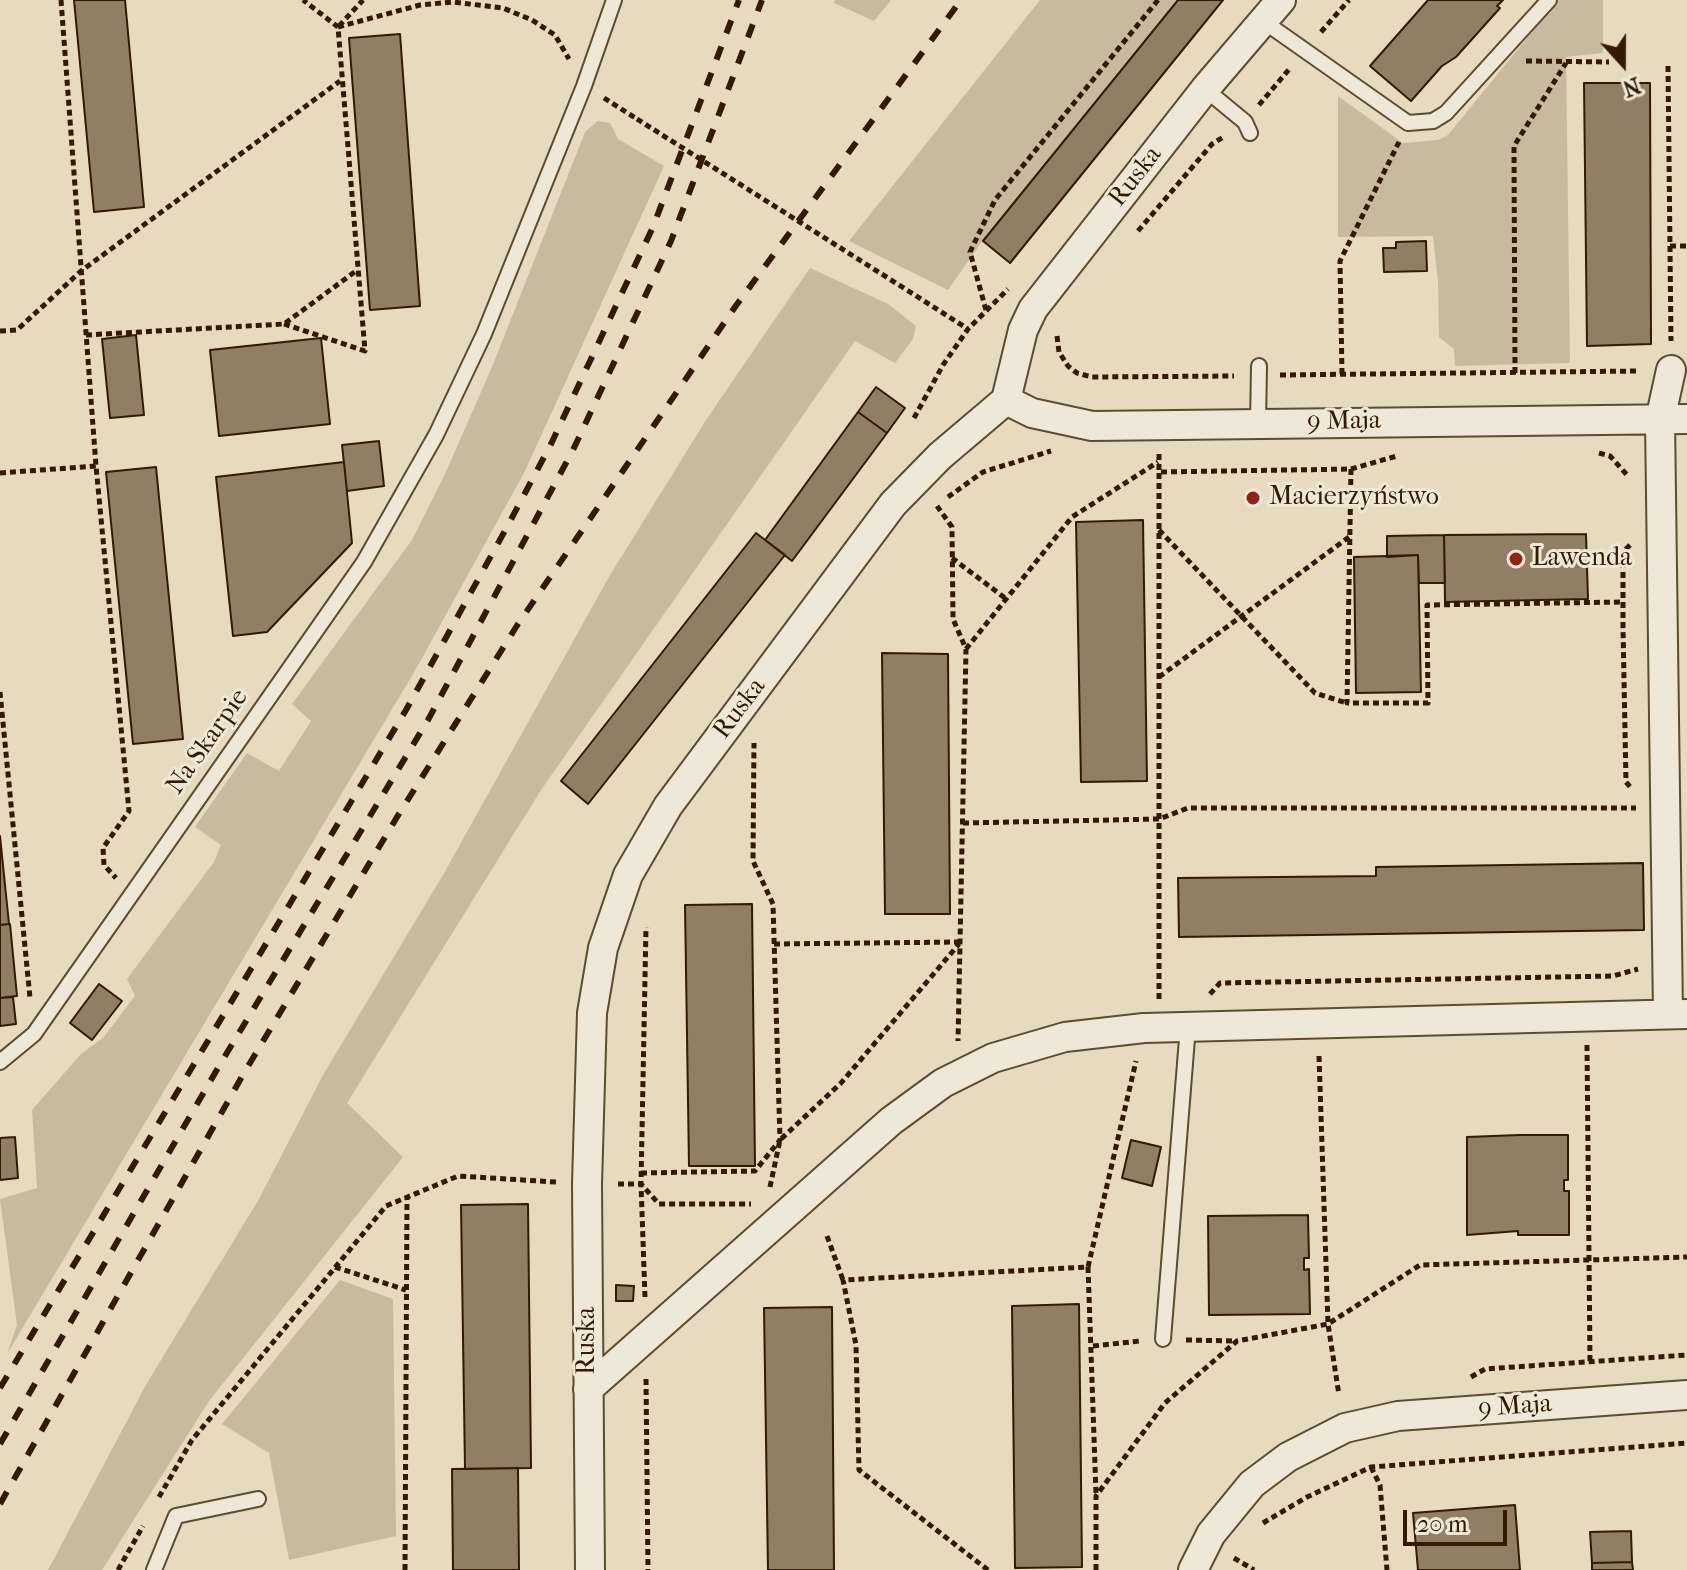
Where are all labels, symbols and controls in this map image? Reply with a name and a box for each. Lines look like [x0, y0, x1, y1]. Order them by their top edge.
north arrow [1583, 24, 1663, 104]
text: N [1619, 71, 1644, 102]
street label: Ruska [1103, 141, 1169, 213]
street label: 9 Maja [1307, 406, 1381, 438]
place label: Macierzyństwo [1269, 482, 1439, 514]
marker: Macierzyństwo [1244, 489, 1262, 507]
place label: Lawenda [1532, 543, 1632, 575]
marker: Lawenda [1507, 550, 1525, 568]
street label: Ruska [707, 672, 773, 746]
street label: Na Skarpie [160, 683, 256, 801]
street label: Ruska [572, 1307, 604, 1375]
street label: 9 Maja [1477, 1389, 1553, 1425]
scale bar [1407, 1494, 1511, 1544]
text: 20 m [1417, 1510, 1468, 1538]

